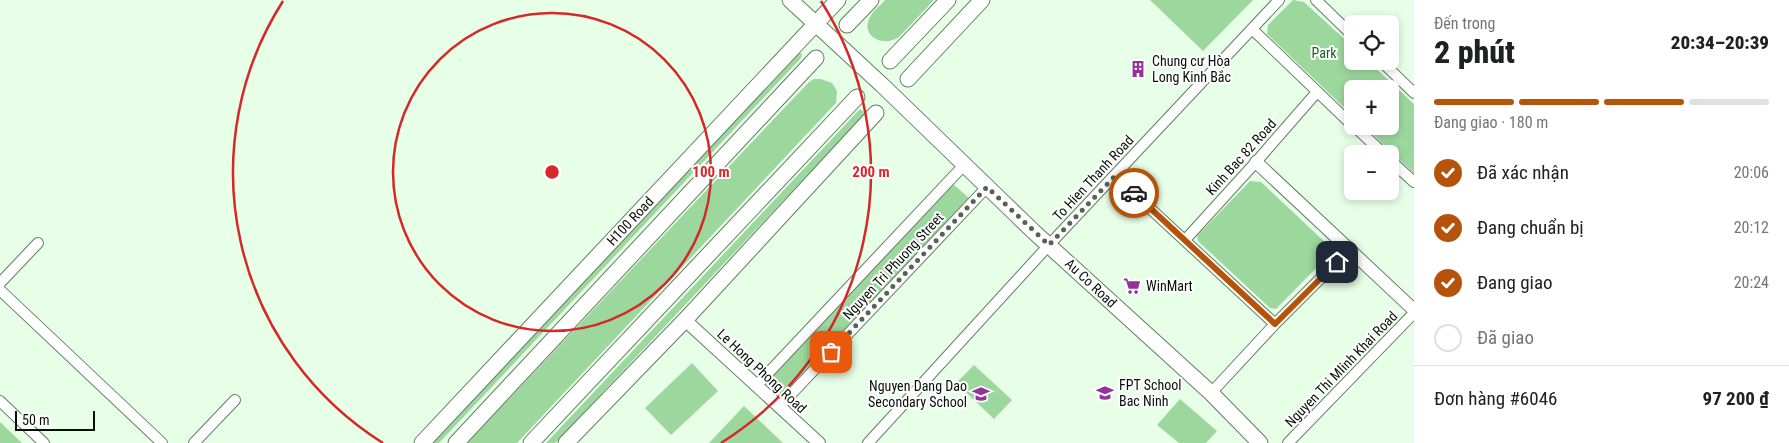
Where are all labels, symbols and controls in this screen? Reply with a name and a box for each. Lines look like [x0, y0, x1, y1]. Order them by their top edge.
text: Đến trong [1434, 14, 1495, 33]
map controls [1344, 15, 1399, 200]
button: locate [1344, 15, 1399, 70]
text: 20:34–20:39 [1671, 31, 1769, 54]
text: 2 phút [1434, 33, 1515, 71]
park label: Park [1312, 45, 1337, 61]
place label: Chung cư Hòa Long Kinh Bắc [1152, 53, 1231, 85]
building icon: Chung cư Hòa Long Kinh Bắc [1128, 59, 1148, 79]
button: + [1344, 80, 1399, 135]
text: Đang giao · 180 m [1434, 113, 1548, 132]
street label: Kinh Bac 82 Road [1203, 116, 1279, 198]
street label: To Hien Thanh Road [1049, 132, 1137, 224]
button: − [1344, 145, 1399, 200]
icon: check [1434, 159, 1462, 187]
text: Đã xác nhận [1477, 161, 1569, 184]
centre of rings [543, 163, 561, 181]
text: 100 m [692, 163, 730, 181]
text: 200 m [852, 163, 890, 181]
text: 20:06 [1734, 163, 1769, 182]
courier [1109, 168, 1159, 218]
icon: car [1120, 179, 1148, 207]
street label: H100 Road [603, 193, 657, 249]
street label: Nguyen Tri Phuong Street [839, 209, 947, 323]
icon: check [1434, 214, 1462, 242]
text: Đang chuẩn bị [1477, 216, 1584, 239]
text: 20:12 [1734, 218, 1769, 237]
pin [1316, 241, 1358, 283]
icon: home [1323, 248, 1351, 276]
street label: Au Co Road [1062, 255, 1120, 311]
icon: check [1434, 269, 1462, 297]
text: Đang giao [1477, 271, 1553, 294]
text: 20:24 [1734, 273, 1769, 292]
supermarket icon: WinMart [1122, 276, 1142, 296]
place label: WinMart [1146, 278, 1193, 294]
street label: Nguyen Thi MIinh Khai Road [1282, 308, 1400, 430]
street label: Le Hong Phong Road [714, 326, 810, 416]
text: Đã giao [1477, 326, 1534, 349]
pin [810, 331, 852, 373]
icon: bag [817, 338, 845, 366]
place label: FPT School Bac Ninh [1119, 377, 1181, 409]
place label: Nguyen Dang Dao Secondary School [868, 378, 967, 410]
school or university icon: FPT School Bac Ninh [1095, 383, 1115, 403]
school or university icon: Nguyen Dang Dao Secondary School [971, 384, 991, 404]
text: Đơn hàng #6046 [1434, 387, 1557, 410]
text: 97 200 ₫ [1703, 387, 1769, 410]
scale bar [15, 408, 95, 431]
text: 50 m [22, 412, 50, 428]

